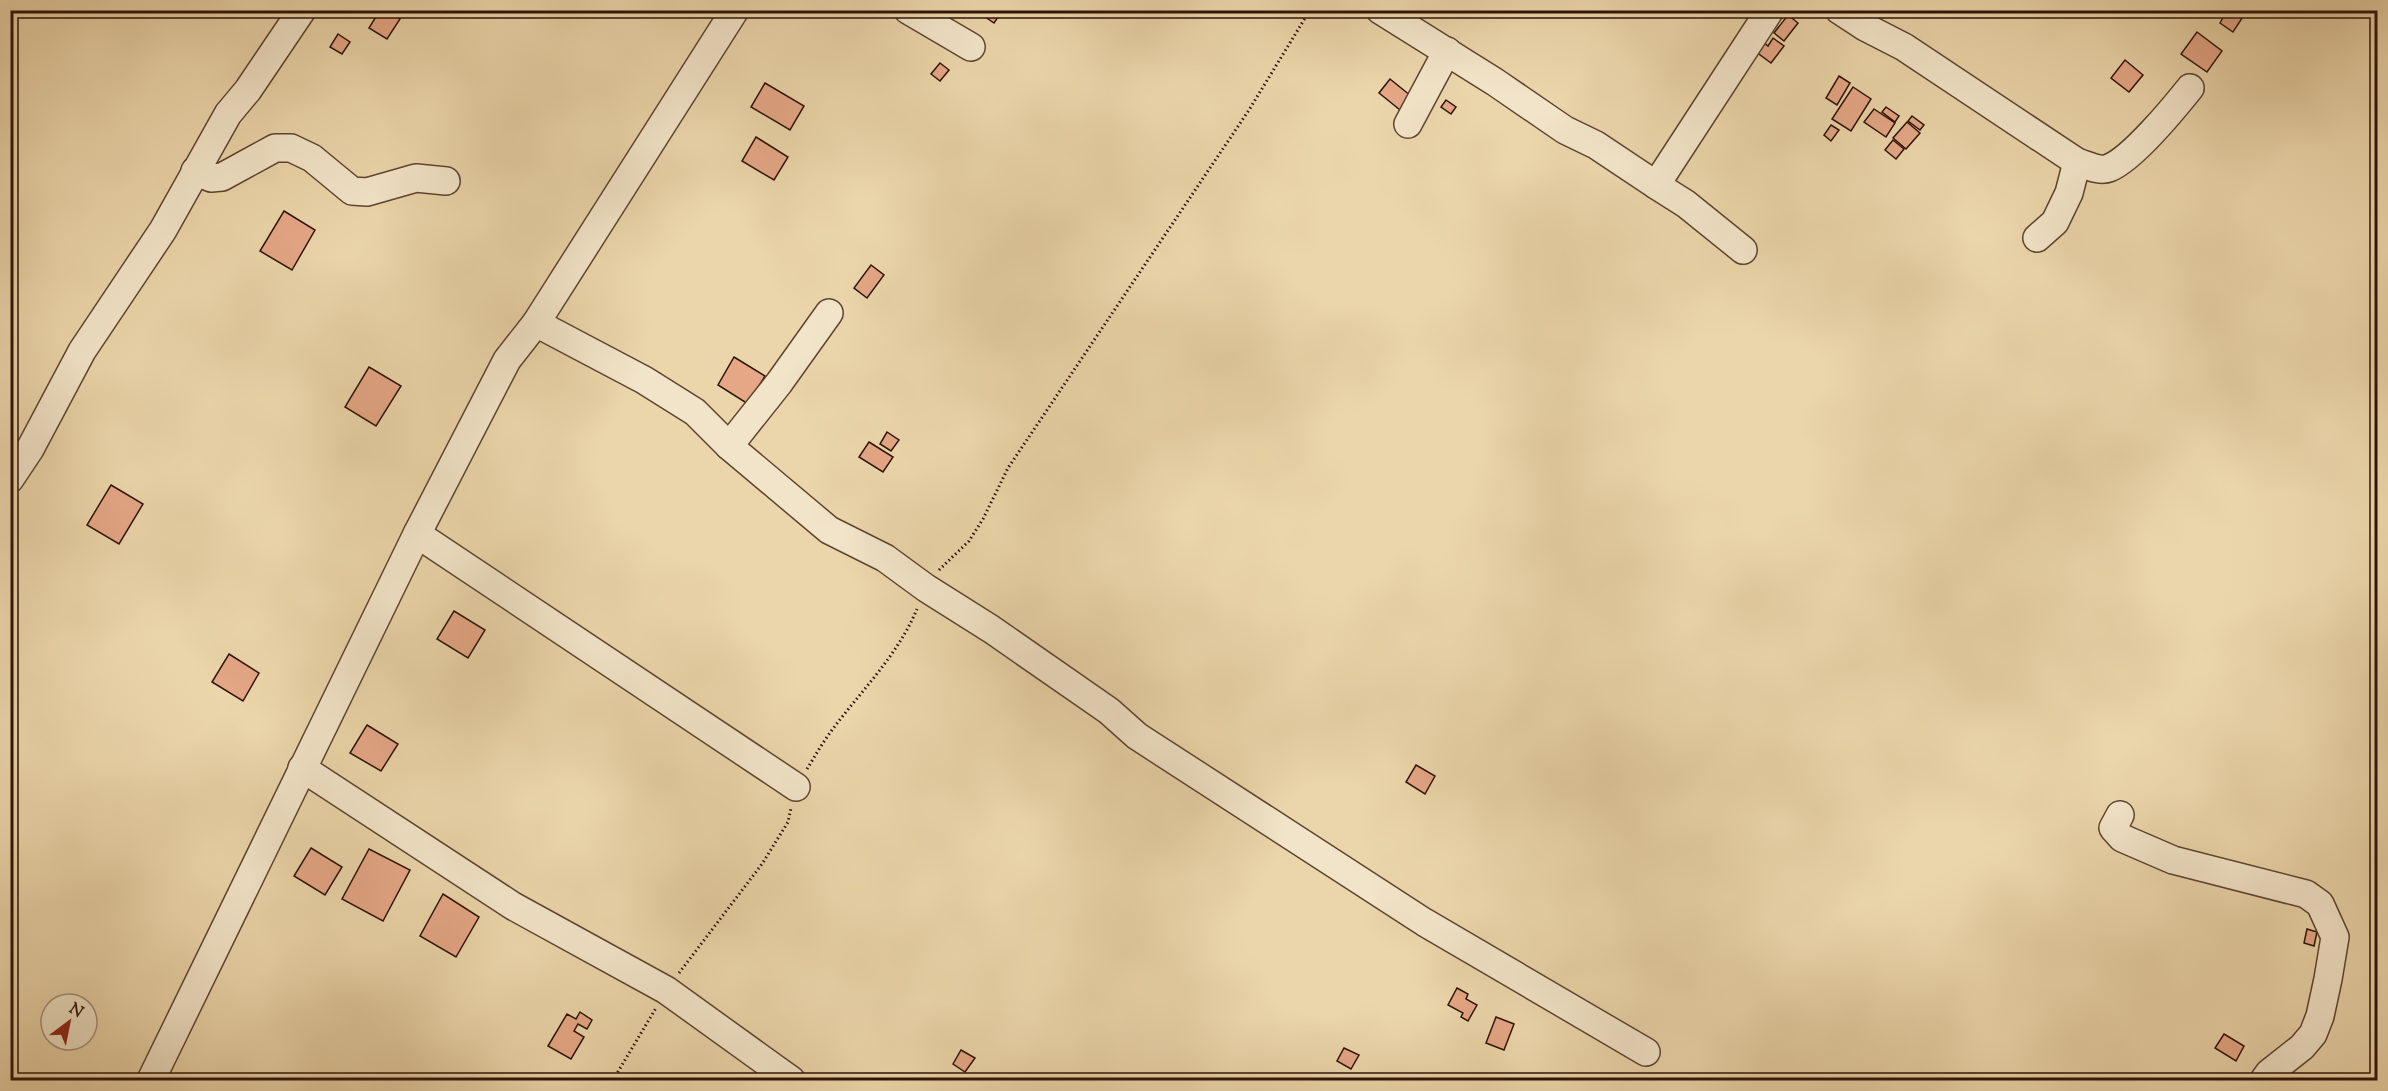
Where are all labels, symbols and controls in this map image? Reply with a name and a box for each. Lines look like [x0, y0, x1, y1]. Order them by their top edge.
north arrow [39, 992, 99, 1052]
text: N [64, 998, 87, 1025]

